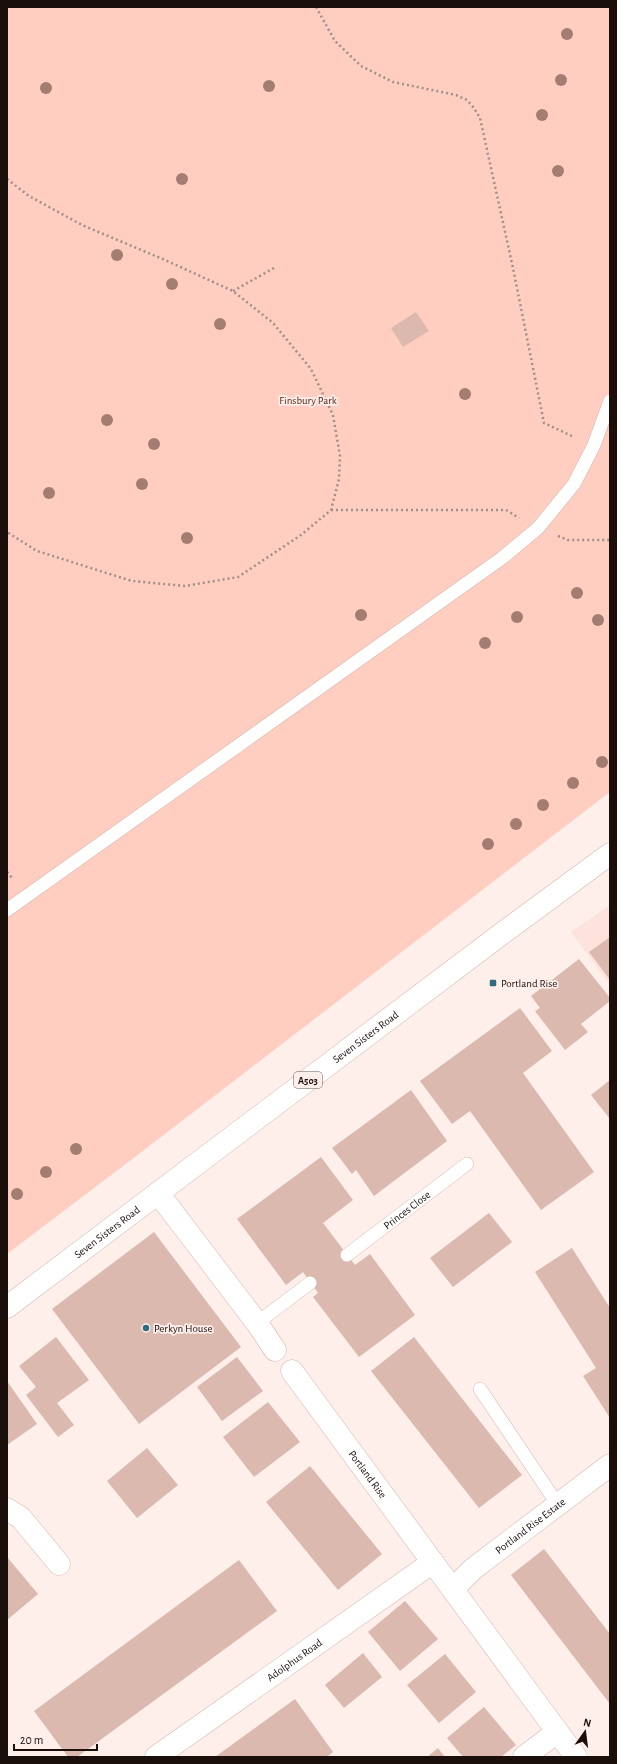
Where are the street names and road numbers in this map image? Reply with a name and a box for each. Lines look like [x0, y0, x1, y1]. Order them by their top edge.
street label: Seven Sisters Road [331, 1009, 401, 1065]
road number: A503 [294, 1072, 322, 1088]
street label: Princes Close [382, 1189, 433, 1231]
street label: Seven Sisters Road [72, 1204, 142, 1260]
street label: Portland Rise [346, 1448, 389, 1500]
street label: Portland Rise Estate [493, 1496, 568, 1556]
street label: Adolphus Road [265, 1637, 324, 1683]

